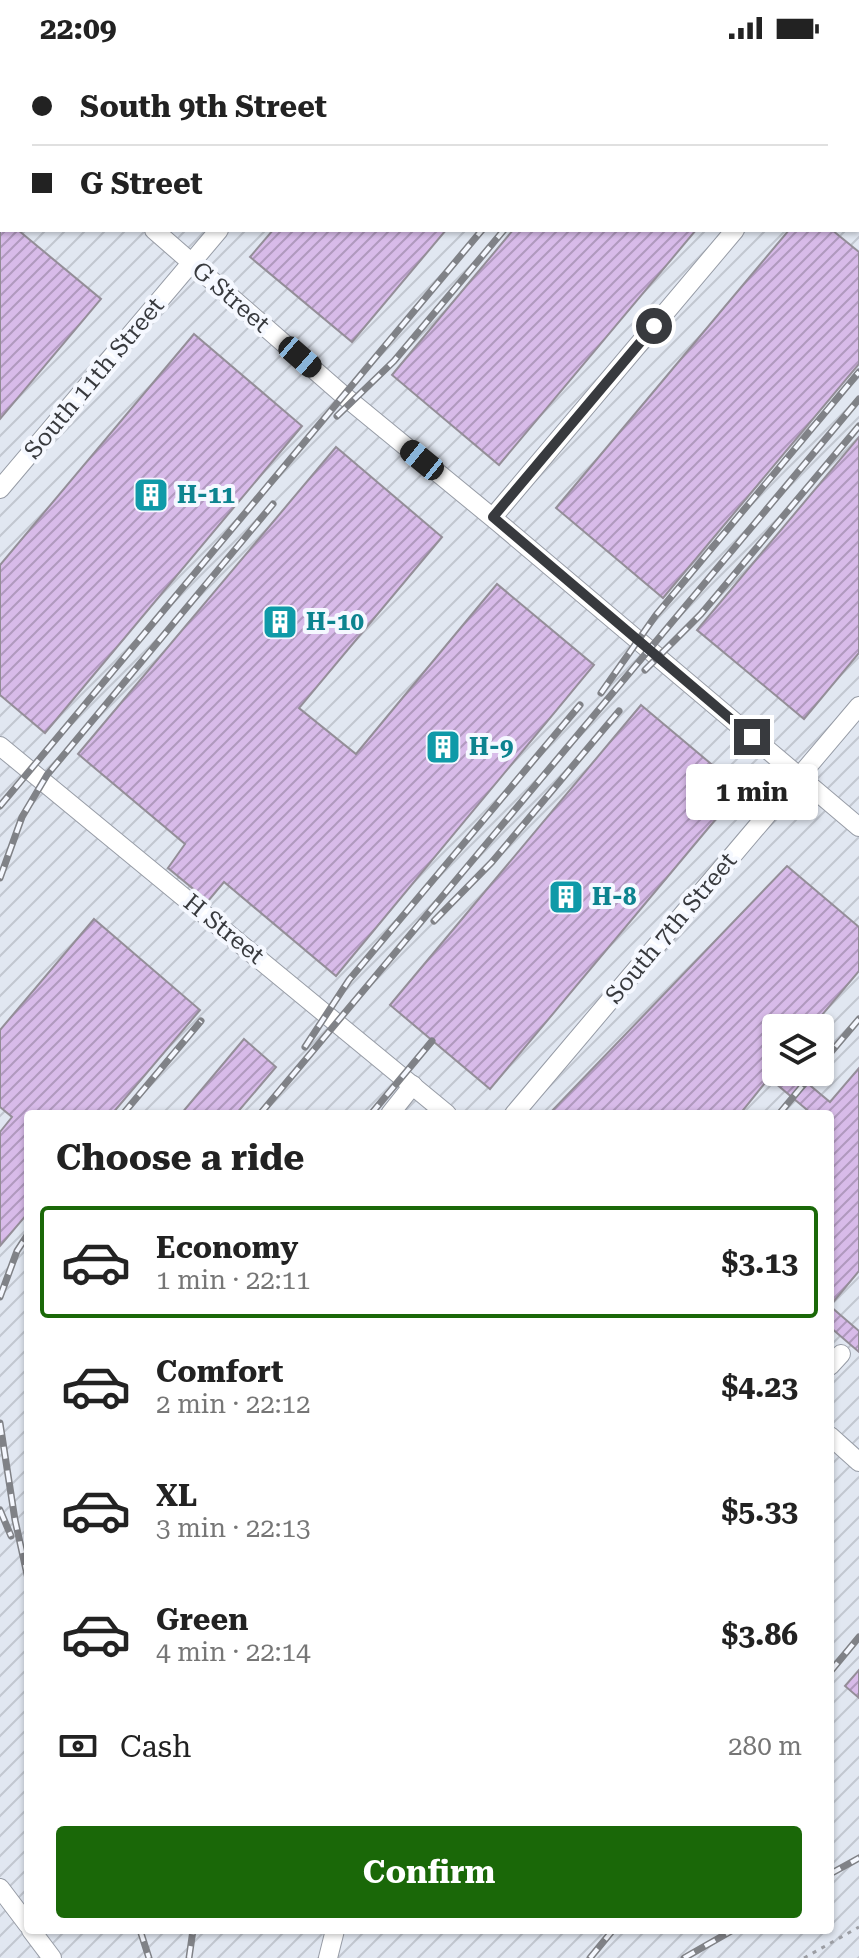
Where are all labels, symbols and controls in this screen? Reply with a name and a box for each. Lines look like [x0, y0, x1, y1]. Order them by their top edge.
text: 22:09 [40, 11, 117, 46]
text: South 9th Street [80, 89, 327, 124]
text: G Street [80, 166, 203, 201]
street label: G Street [187, 256, 275, 338]
street label: South 11th Street [18, 292, 170, 464]
route start [636, 308, 672, 344]
car [274, 332, 326, 382]
car [396, 436, 448, 484]
building icon: H-11 [132, 476, 170, 514]
place label: H-11 [177, 481, 235, 509]
building icon: H-10 [261, 603, 299, 641]
place label: H-10 [306, 608, 364, 636]
route end [734, 719, 770, 755]
building icon: H-9 [424, 728, 462, 766]
place label: H-9 [469, 733, 513, 761]
callout: 1 min [686, 765, 818, 821]
text: 1 min [716, 777, 788, 807]
street label: South 7th Street [600, 847, 742, 1009]
building icon: H-8 [547, 878, 585, 916]
place label: H-8 [592, 883, 636, 911]
street label: H Street [178, 888, 270, 970]
map controls [762, 1014, 834, 1086]
button: layers [762, 1014, 834, 1086]
text: Choose a ride [56, 1137, 304, 1179]
icon: car [60, 1226, 132, 1298]
text: Economy [156, 1230, 298, 1265]
text: $3.13 [721, 1245, 798, 1280]
text: 1 min · 22:11 [156, 1265, 311, 1295]
icon: car [60, 1350, 132, 1422]
text: Comfort [156, 1354, 283, 1389]
text: $4.23 [721, 1369, 798, 1404]
text: 2 min · 22:12 [156, 1389, 311, 1419]
icon: car [60, 1474, 132, 1546]
text: XL [156, 1478, 197, 1513]
text: $5.33 [721, 1493, 798, 1528]
text: 3 min · 22:13 [156, 1513, 311, 1543]
icon: car [60, 1598, 132, 1670]
text: Green [156, 1602, 248, 1637]
text: $3.86 [721, 1617, 798, 1652]
text: 4 min · 22:14 [156, 1637, 311, 1667]
icon: cash [56, 1724, 100, 1768]
text: Cash [120, 1729, 191, 1764]
text: 280 m [728, 1731, 802, 1761]
button: Confirm [56, 1826, 802, 1918]

